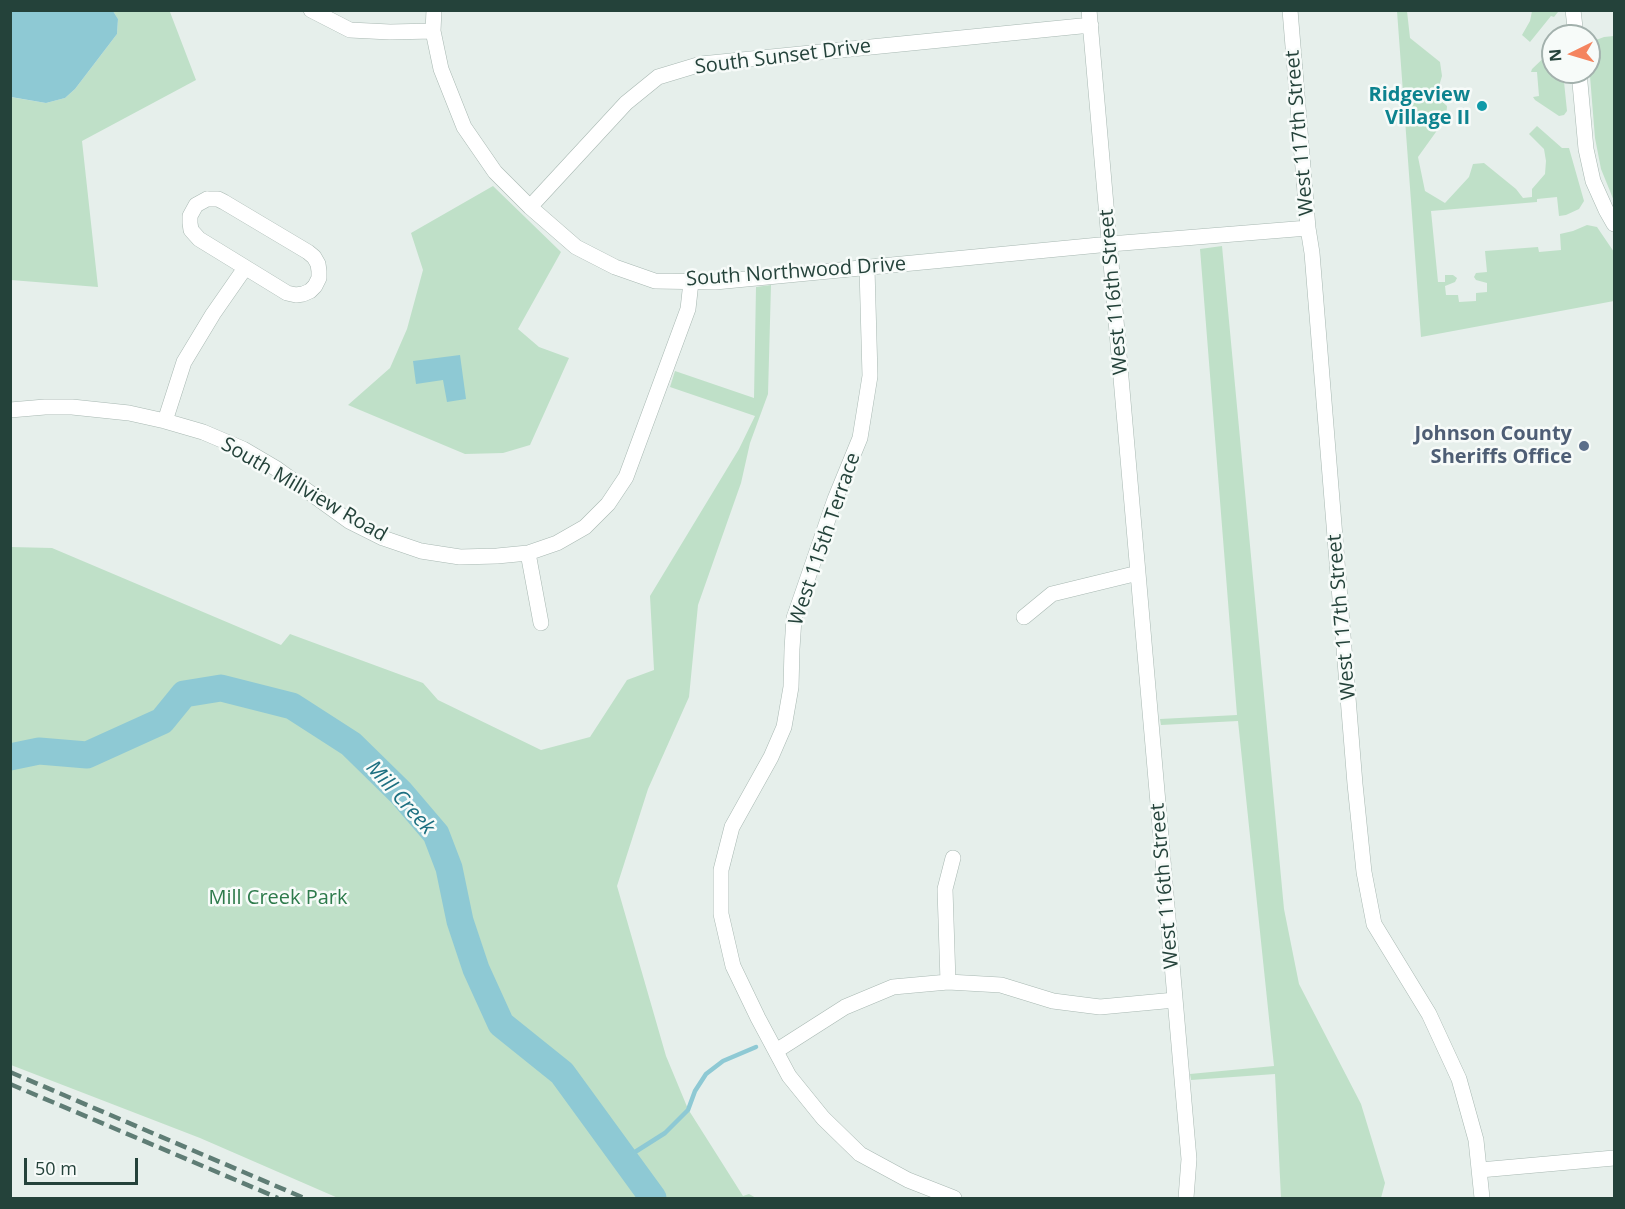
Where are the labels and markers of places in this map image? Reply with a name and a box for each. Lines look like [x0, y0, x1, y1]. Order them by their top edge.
place label: Ridgeview Village II [1369, 83, 1470, 130]
marker: Ridgeview Village II [1475, 99, 1489, 113]
place label: Johnson County Sheriffs Office [1415, 422, 1572, 469]
marker: Johnson County Sheriffs Office [1577, 439, 1591, 453]

